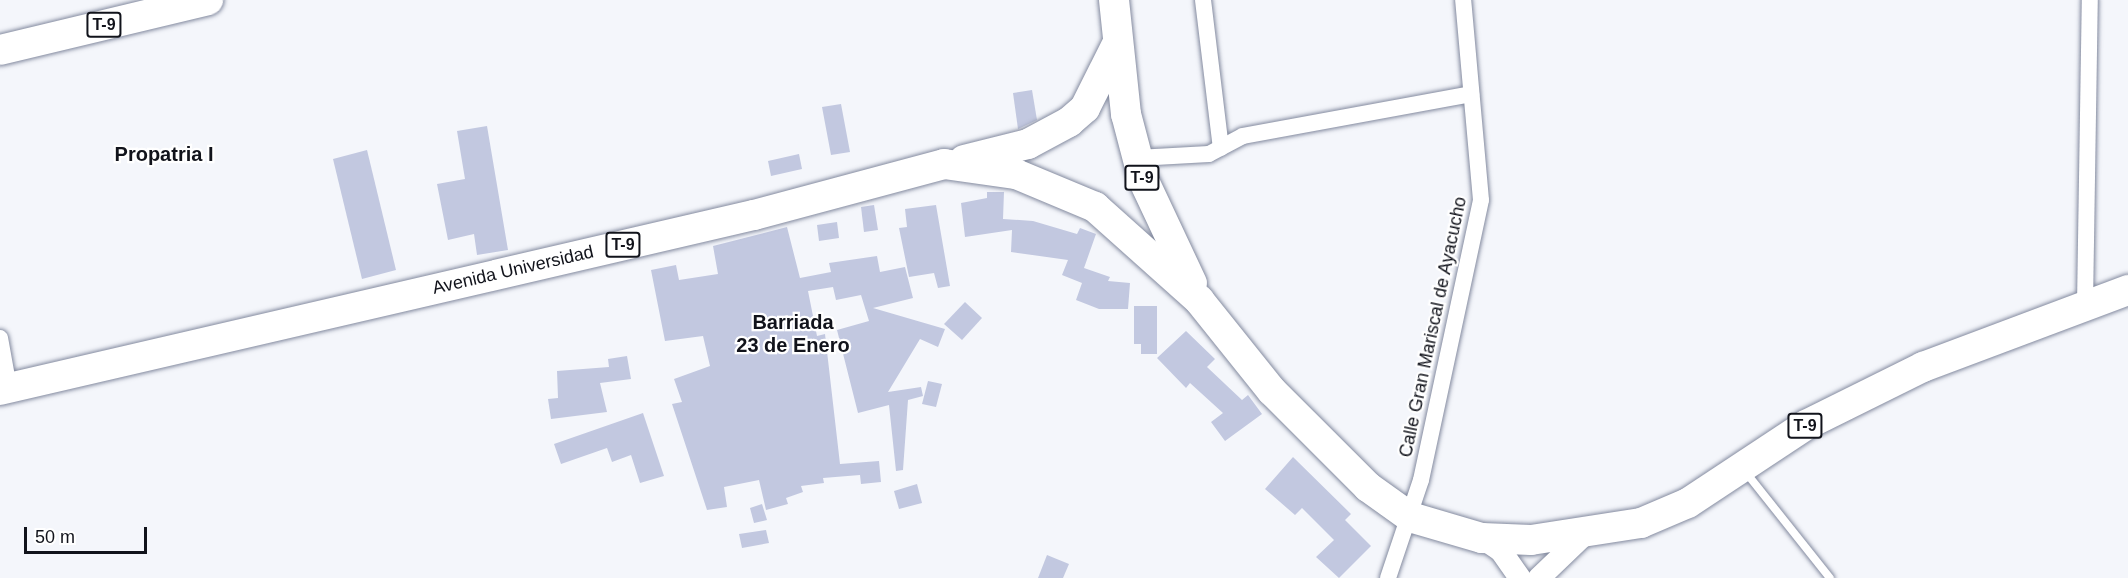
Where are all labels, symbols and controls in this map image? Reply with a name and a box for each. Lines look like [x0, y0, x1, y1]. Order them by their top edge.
road number: T-9 [86, 12, 122, 38]
district label: Propatria I [115, 142, 213, 166]
road number: T-9 [1124, 165, 1160, 191]
street label: Calle Gran Mariscal de Ayacucho [1395, 194, 1471, 460]
road number: T-9 [605, 232, 641, 258]
street label: Avenida Universidad [430, 241, 596, 299]
district label: Barriada 23 de Enero [736, 310, 850, 357]
road number: T-9 [1787, 413, 1823, 439]
scale bar [27, 515, 150, 553]
text: 50 m [35, 527, 75, 547]

